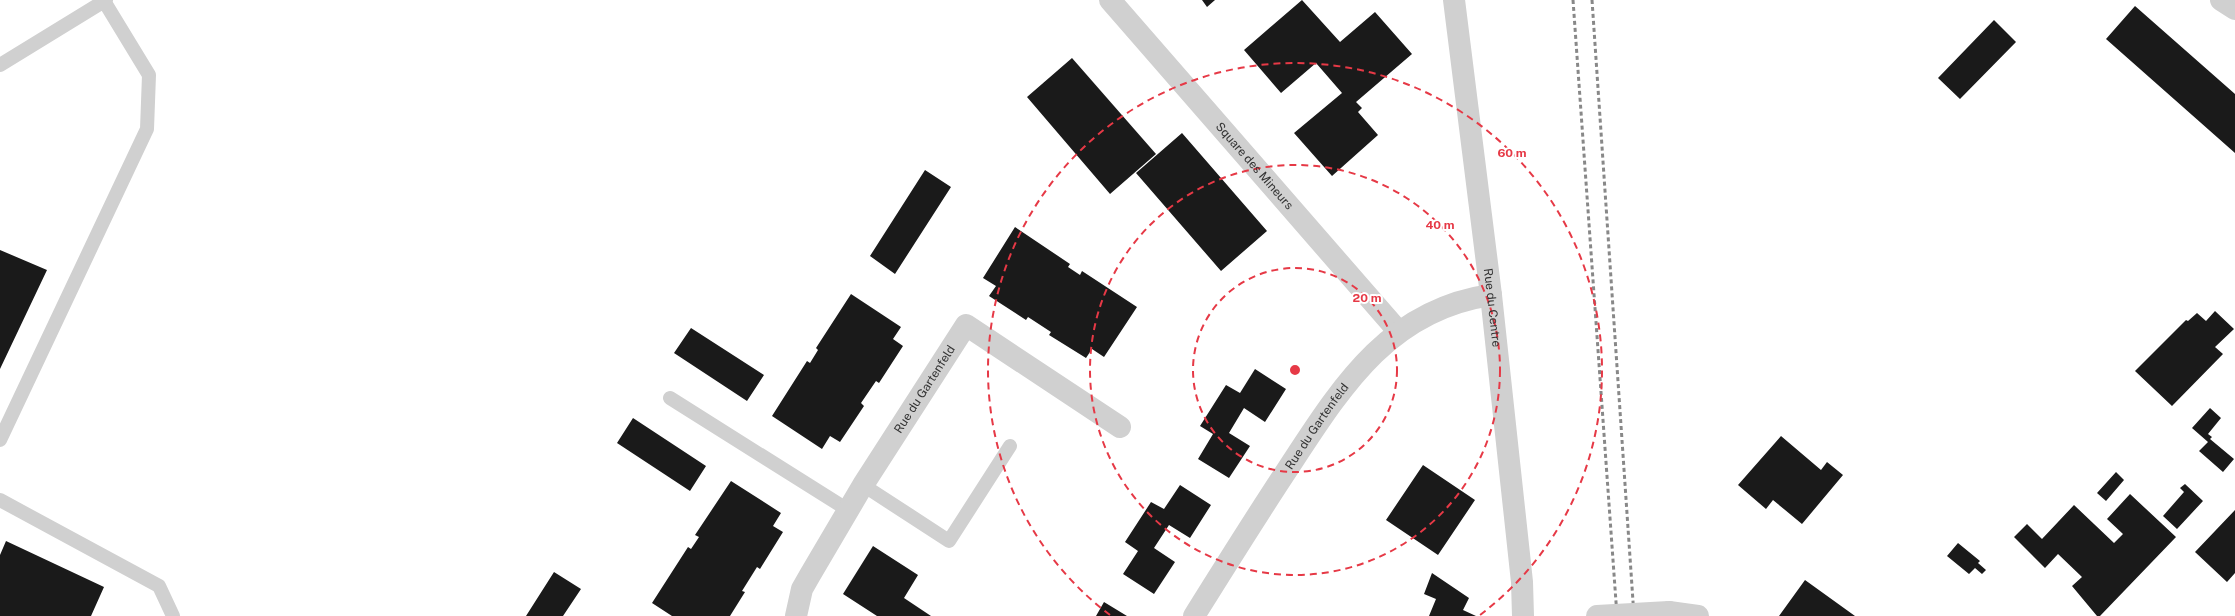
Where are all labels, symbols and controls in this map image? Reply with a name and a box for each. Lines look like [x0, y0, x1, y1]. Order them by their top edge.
street label: Square des Mineurs [1213, 119, 1296, 212]
text: 60 m [1497, 146, 1527, 160]
text: 40 m [1425, 218, 1455, 232]
street label: Rue du Centre [1481, 267, 1504, 348]
text: 20 m [1353, 291, 1382, 305]
street label: Rue du Gartenfeld [891, 343, 958, 436]
centre of rings [1288, 363, 1302, 377]
street label: Rue du Gartenfeld [1282, 380, 1352, 472]

